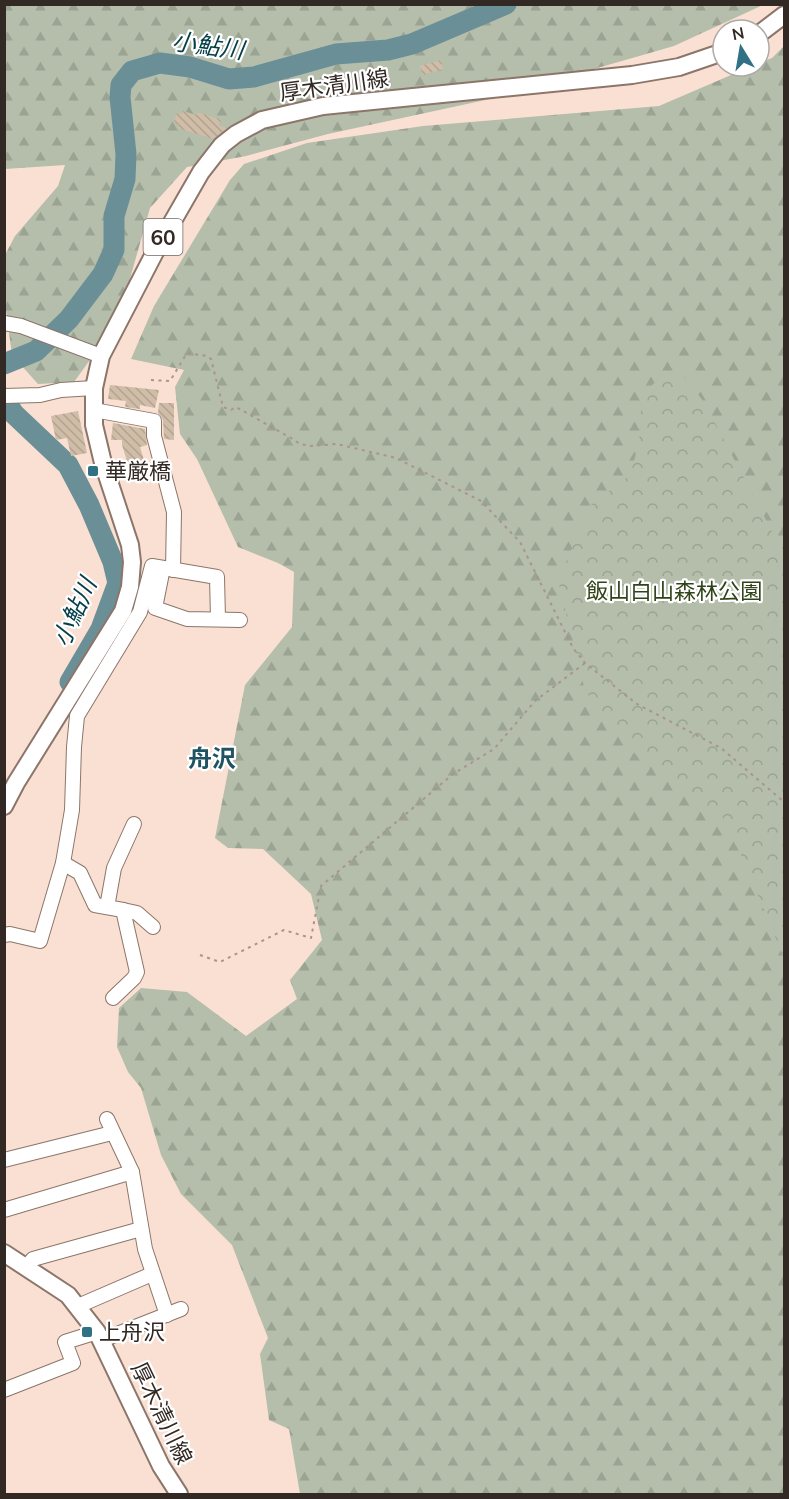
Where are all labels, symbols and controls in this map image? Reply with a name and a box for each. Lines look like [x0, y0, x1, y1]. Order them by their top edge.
north arrow [711, 18, 771, 78]
text: N [730, 22, 746, 44]
water label: 小鮎川 [170, 25, 249, 65]
street label: 厚木清川線 [278, 63, 390, 107]
road number: 60 [144, 219, 182, 255]
place label: 華厳橋 [105, 457, 171, 485]
marker: 華厳橋 [86, 464, 100, 478]
water label: 小鮎川 [46, 570, 104, 651]
park label: 飯山白山森林公園 [586, 577, 762, 605]
district label: 舟沢 [188, 743, 236, 773]
place label: 上舟沢 [99, 1318, 165, 1346]
marker: 上舟沢 [80, 1325, 94, 1339]
street label: 厚木清川線 [125, 1357, 199, 1469]

